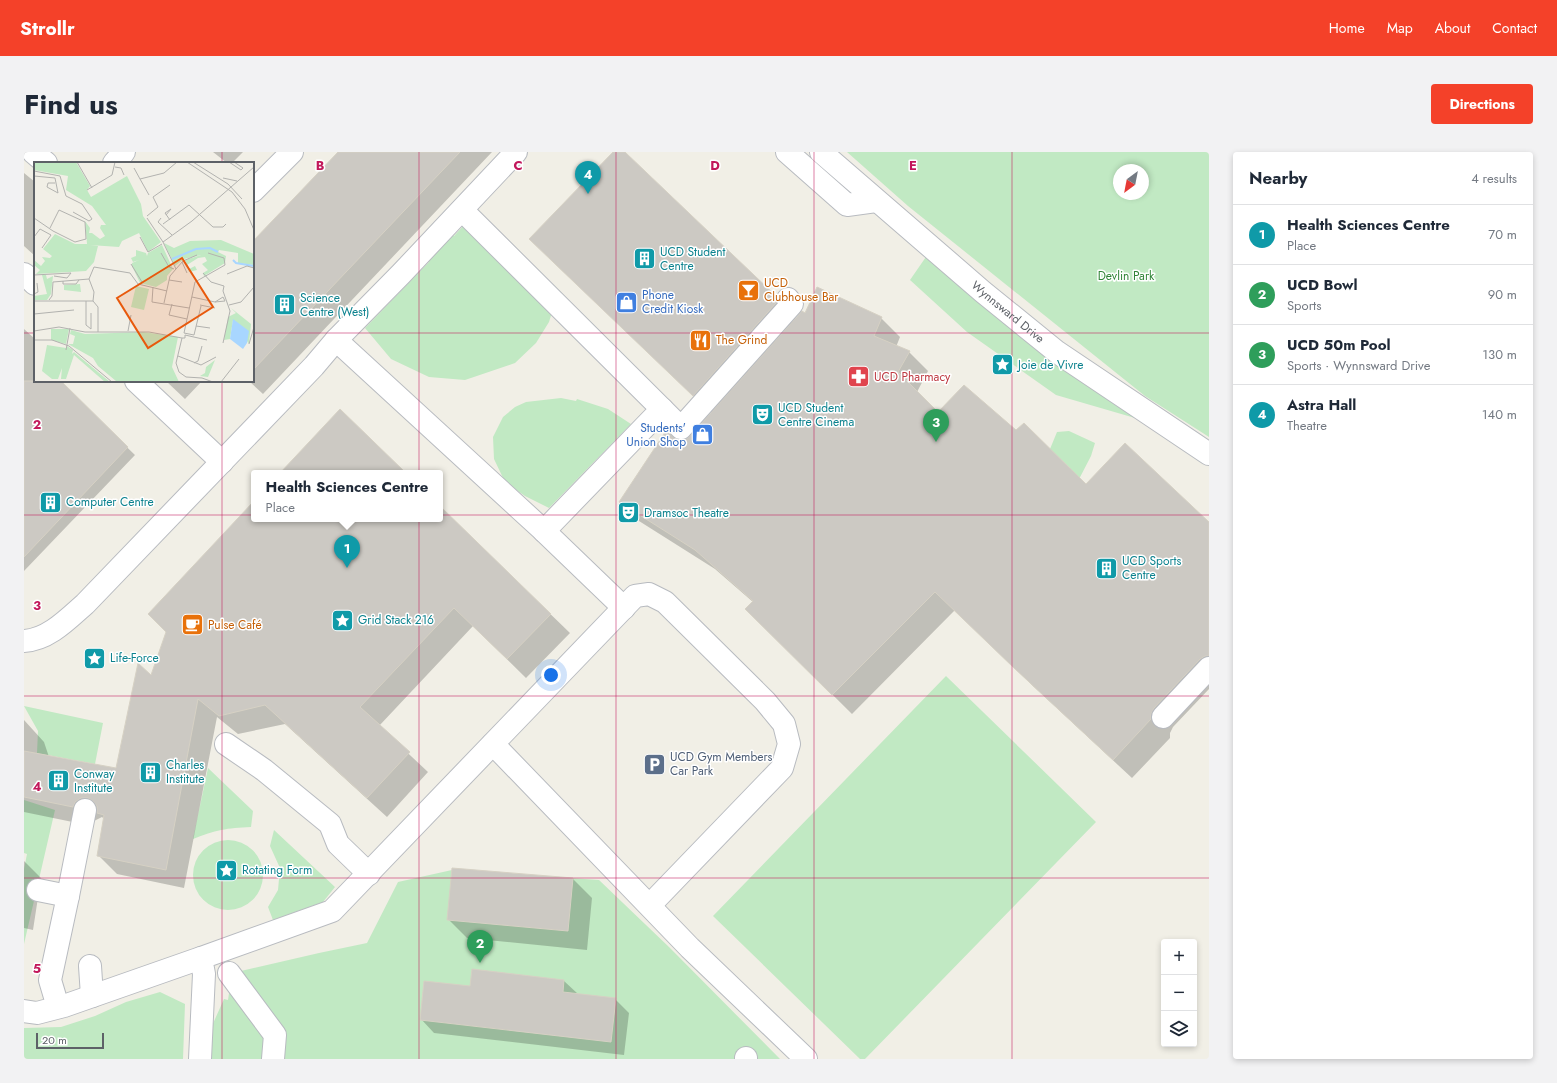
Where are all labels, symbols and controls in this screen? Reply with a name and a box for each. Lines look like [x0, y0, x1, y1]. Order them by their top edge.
text: Strollr [20, 15, 75, 42]
text: Home [1329, 18, 1365, 38]
text: Map [1387, 18, 1413, 38]
text: About [1435, 18, 1470, 38]
text: Contact [1492, 18, 1537, 38]
text: Find us [24, 84, 118, 125]
button: Directions [1431, 84, 1533, 124]
text: B [316, 156, 325, 175]
text: C [513, 156, 523, 175]
text: D [710, 156, 720, 175]
text: E [909, 156, 917, 175]
pin: 4 [575, 161, 601, 194]
inset map [34, 162, 254, 382]
north arrow [1113, 164, 1149, 200]
text: Nearby [1249, 166, 1307, 190]
text: 4 results [1471, 169, 1517, 188]
text: Health Sciences Centre [1287, 214, 1450, 236]
text: 1 [1259, 225, 1265, 244]
text: 70 m [1488, 225, 1517, 244]
text: Place [1287, 236, 1316, 255]
place label: UCD Student Centre [660, 243, 726, 275]
building icon: UCD Student Centre [631, 246, 657, 272]
park label: Devlin Park [1098, 267, 1155, 285]
place label: UCD Clubhouse Bar [764, 274, 839, 306]
text: UCD Bowl [1287, 274, 1358, 296]
bar icon: UCD Clubhouse Bar [735, 277, 761, 303]
street label: Wynnsward Drive [967, 277, 1048, 347]
text: 2 [1258, 285, 1266, 304]
text: 90 m [1488, 285, 1517, 304]
place label: Phone Credit Kiosk [642, 286, 704, 318]
place label: Science Centre (West) [300, 289, 370, 321]
shop icon: Phone Credit Kiosk [614, 289, 640, 315]
building icon: Science Centre (West) [271, 292, 297, 318]
text: Sports [1287, 296, 1321, 315]
restaurant icon: The Grind [687, 327, 713, 353]
place label: The Grind [716, 331, 767, 349]
text: UCD 50m Pool [1287, 334, 1391, 356]
text: 3 [1258, 345, 1266, 364]
text: 130 m [1482, 345, 1517, 364]
place icon: Joie de Vivre [989, 352, 1015, 378]
place label: Joie de Vivre [1016, 356, 1083, 374]
text: Sports · Wynnsward Drive [1287, 356, 1430, 375]
pharmacy icon: UCD Pharmacy [846, 364, 872, 390]
place label: UCD Pharmacy [874, 368, 951, 386]
text: Astra Hall [1287, 394, 1356, 416]
place label: UCD Student Centre Cinema [778, 399, 854, 431]
theatre icon: UCD Student Centre Cinema [749, 402, 775, 428]
text: 4 [1257, 405, 1267, 424]
text: 140 m [1482, 405, 1517, 424]
pin: 3 [923, 409, 949, 442]
text: 2 [33, 415, 41, 434]
text: Theatre [1287, 416, 1327, 435]
place label: Students' Union Shop [626, 419, 686, 451]
shop icon: Students' Union Shop [689, 422, 715, 448]
popup [251, 470, 443, 522]
text: Health Sciences Centre [266, 476, 428, 498]
building icon: Computer Centre [37, 489, 63, 515]
place label: Computer Centre [66, 493, 154, 511]
text: Place [266, 498, 295, 517]
theatre icon: Dramsoc Theatre [615, 500, 641, 526]
place label: Dramsoc Theatre [644, 504, 729, 522]
pin: 1 [334, 535, 360, 568]
place label: UCD Sports Centre [1122, 552, 1181, 584]
building icon: UCD Sports Centre [1093, 555, 1119, 581]
text: 3 [33, 596, 41, 615]
place icon: Grid Stack 216 [329, 607, 355, 633]
place label: Grid Stack 216 [358, 611, 434, 629]
cafe icon: Pulse Café [179, 612, 205, 638]
place label: Pulse Café [208, 616, 262, 634]
place icon: Life-Force [82, 645, 108, 671]
place label: Life-Force [110, 649, 159, 667]
your location [541, 665, 561, 685]
place label: UCD Gym Members Car Park [670, 748, 773, 780]
parking icon: UCD Gym Members Car Park [641, 751, 667, 777]
place label: Charles Institute [166, 756, 204, 788]
building icon: Charles Institute [137, 759, 163, 785]
place label: Conway Institute [74, 765, 115, 797]
building icon: Conway Institute [45, 768, 71, 794]
text: 4 [32, 777, 42, 796]
place icon: Rotating Form [213, 857, 239, 883]
place label: Rotating Form [242, 861, 312, 879]
pin: 2 [467, 930, 493, 963]
map controls [1161, 939, 1197, 1047]
button: + [1161, 939, 1197, 975]
text: 5 [33, 959, 41, 978]
button: − [1161, 975, 1197, 1011]
button: layers [1161, 1011, 1197, 1047]
scale bar [36, 1031, 104, 1050]
text: 20 m [42, 1032, 67, 1048]

